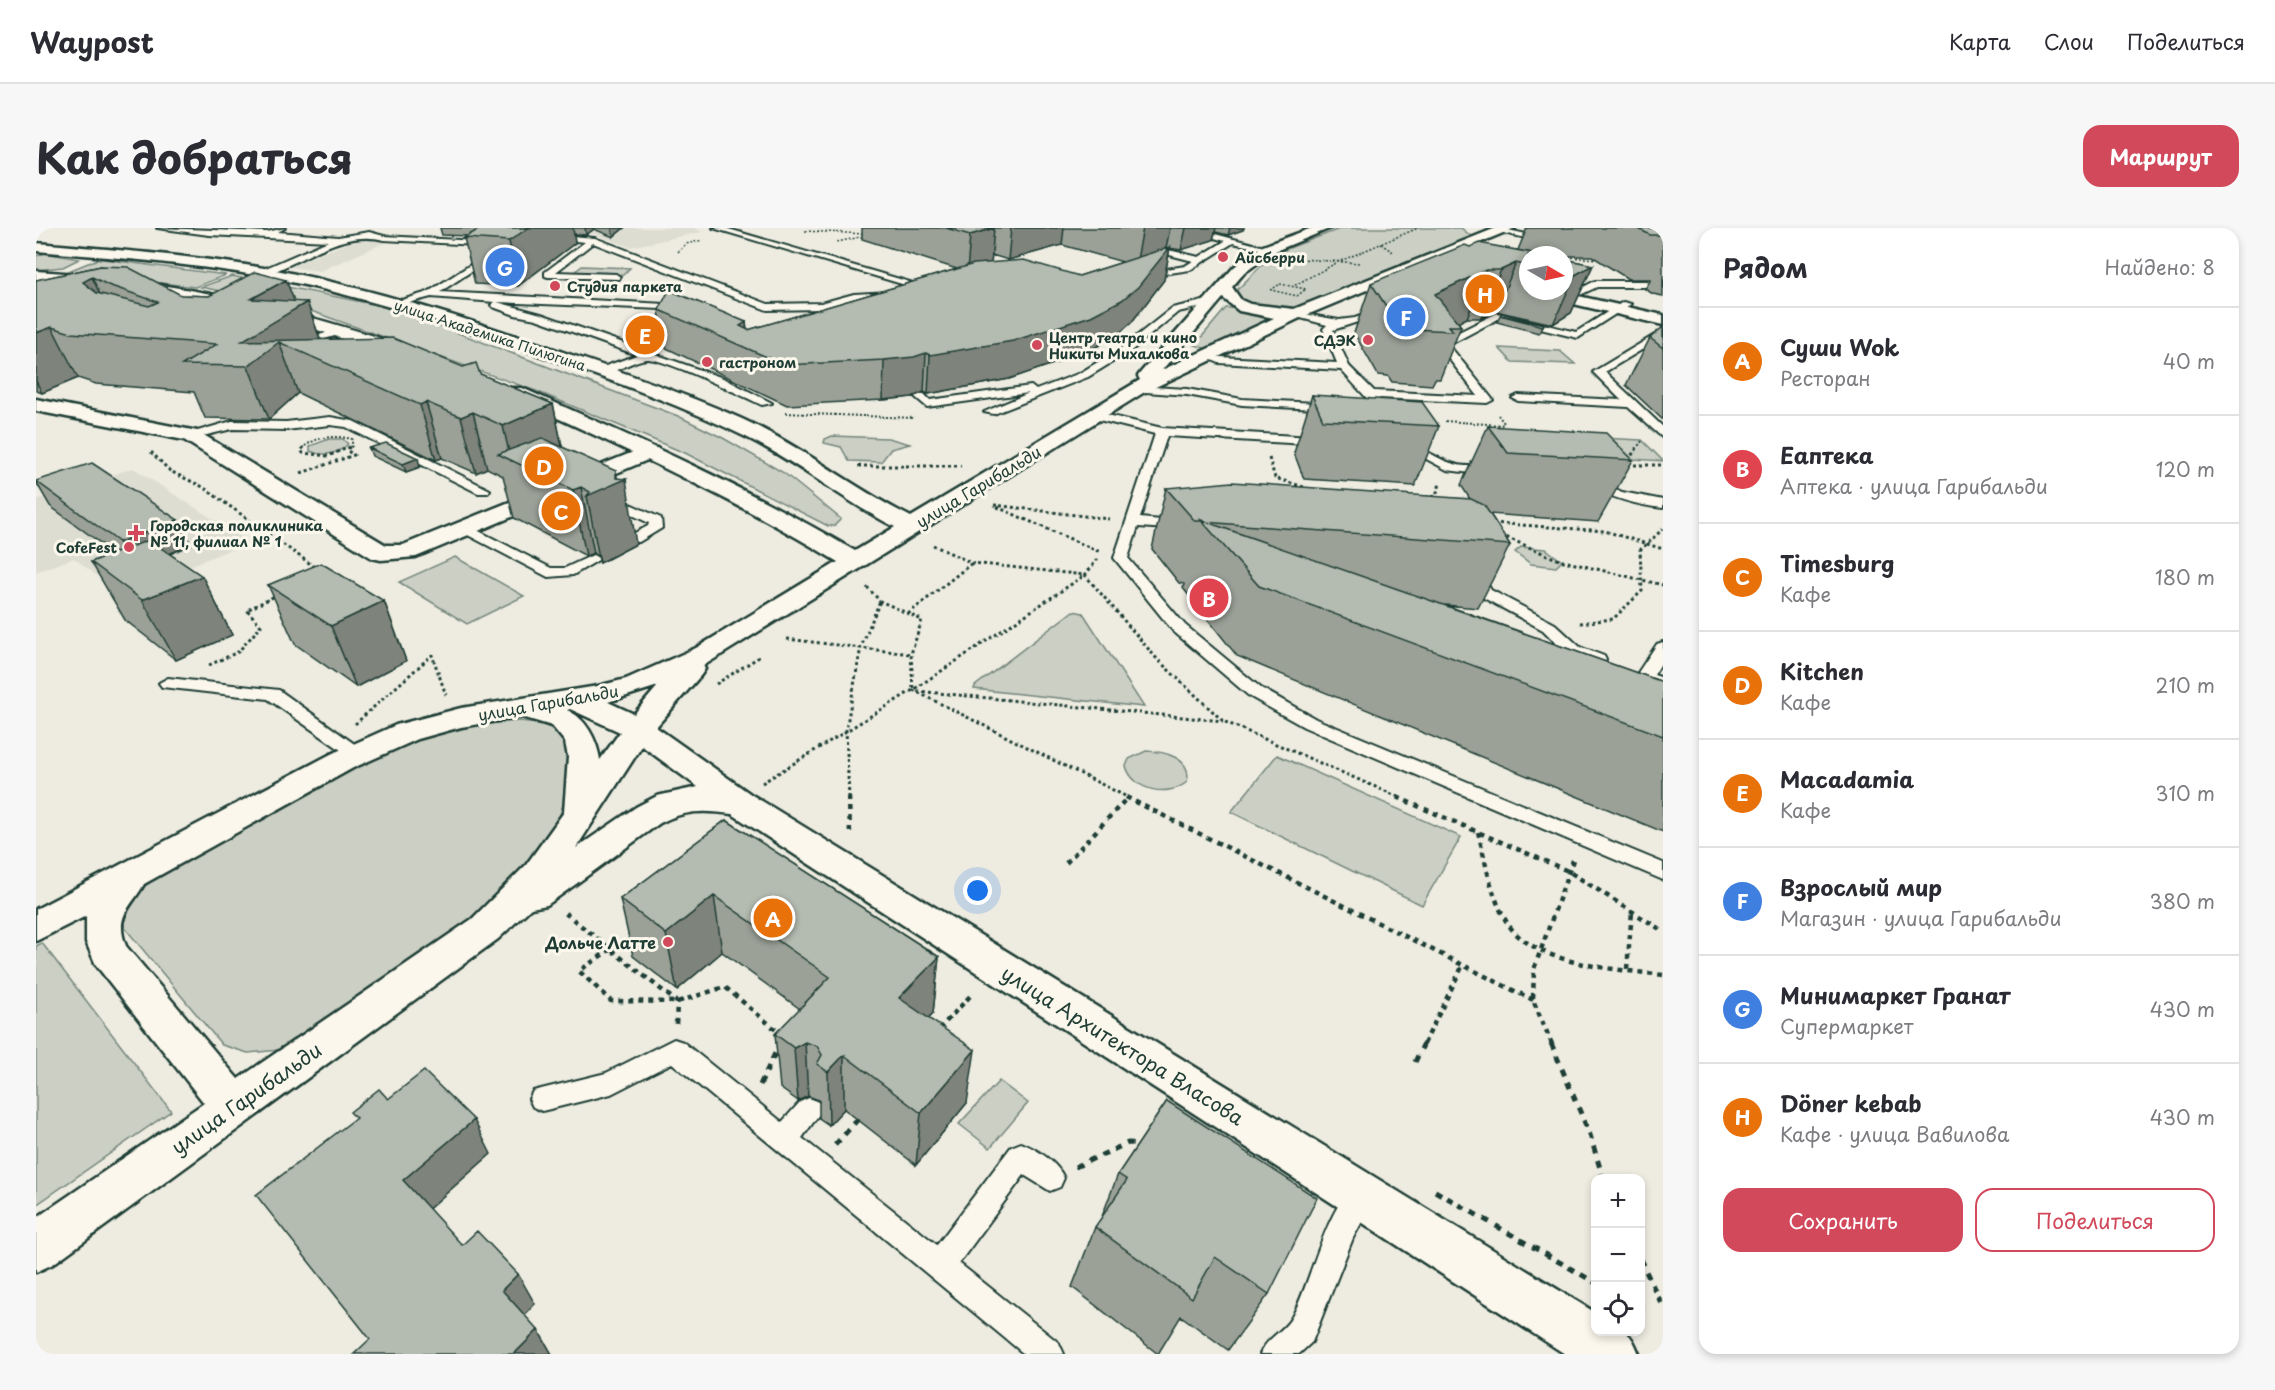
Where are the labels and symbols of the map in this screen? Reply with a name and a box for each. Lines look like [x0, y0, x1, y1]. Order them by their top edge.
pin: G [486, 244, 524, 290]
north arrow [1519, 246, 1573, 300]
place label: Айсберри [1234, 247, 1305, 268]
marker: Айсберри [1216, 250, 1230, 264]
pin: H [1466, 272, 1504, 316]
place label: Студия паркета [567, 276, 683, 297]
marker: Студия паркета [548, 279, 562, 293]
street label: улица Академика Пилюгина [391, 294, 589, 376]
pin: F [1386, 294, 1426, 340]
pin: E [626, 312, 664, 358]
place label: Центр театра и кино Никиты Михалкова [1049, 327, 1197, 364]
place label: СДЭК [1314, 330, 1357, 351]
marker: СДЭК [1361, 333, 1375, 347]
marker: Центр театра и кино Никиты Михалкова [1030, 338, 1044, 352]
place label: гастроном [719, 352, 796, 373]
marker: гастроном [700, 355, 714, 369]
street label: улица Гарибальди [911, 439, 1045, 533]
pin: D [524, 444, 564, 488]
pin: C [542, 488, 580, 534]
place label: Городская поликлиника № 11, филиал № 1 [150, 515, 323, 552]
marker: Городская поликлиника № 11, филиал № 1 [127, 524, 145, 542]
place label: CofeFest [56, 537, 117, 558]
marker: CofeFest [122, 540, 136, 554]
pin: B [1190, 576, 1228, 620]
street label: улица Гарибальди [476, 678, 620, 726]
your location [963, 876, 992, 905]
pin: A [754, 896, 792, 940]
place label: Дольче Латте [544, 930, 656, 954]
marker: Дольче Латте [661, 935, 675, 949]
street label: улица Архитектора Власова [996, 958, 1251, 1132]
street label: улица Гарибальди [165, 1035, 327, 1161]

